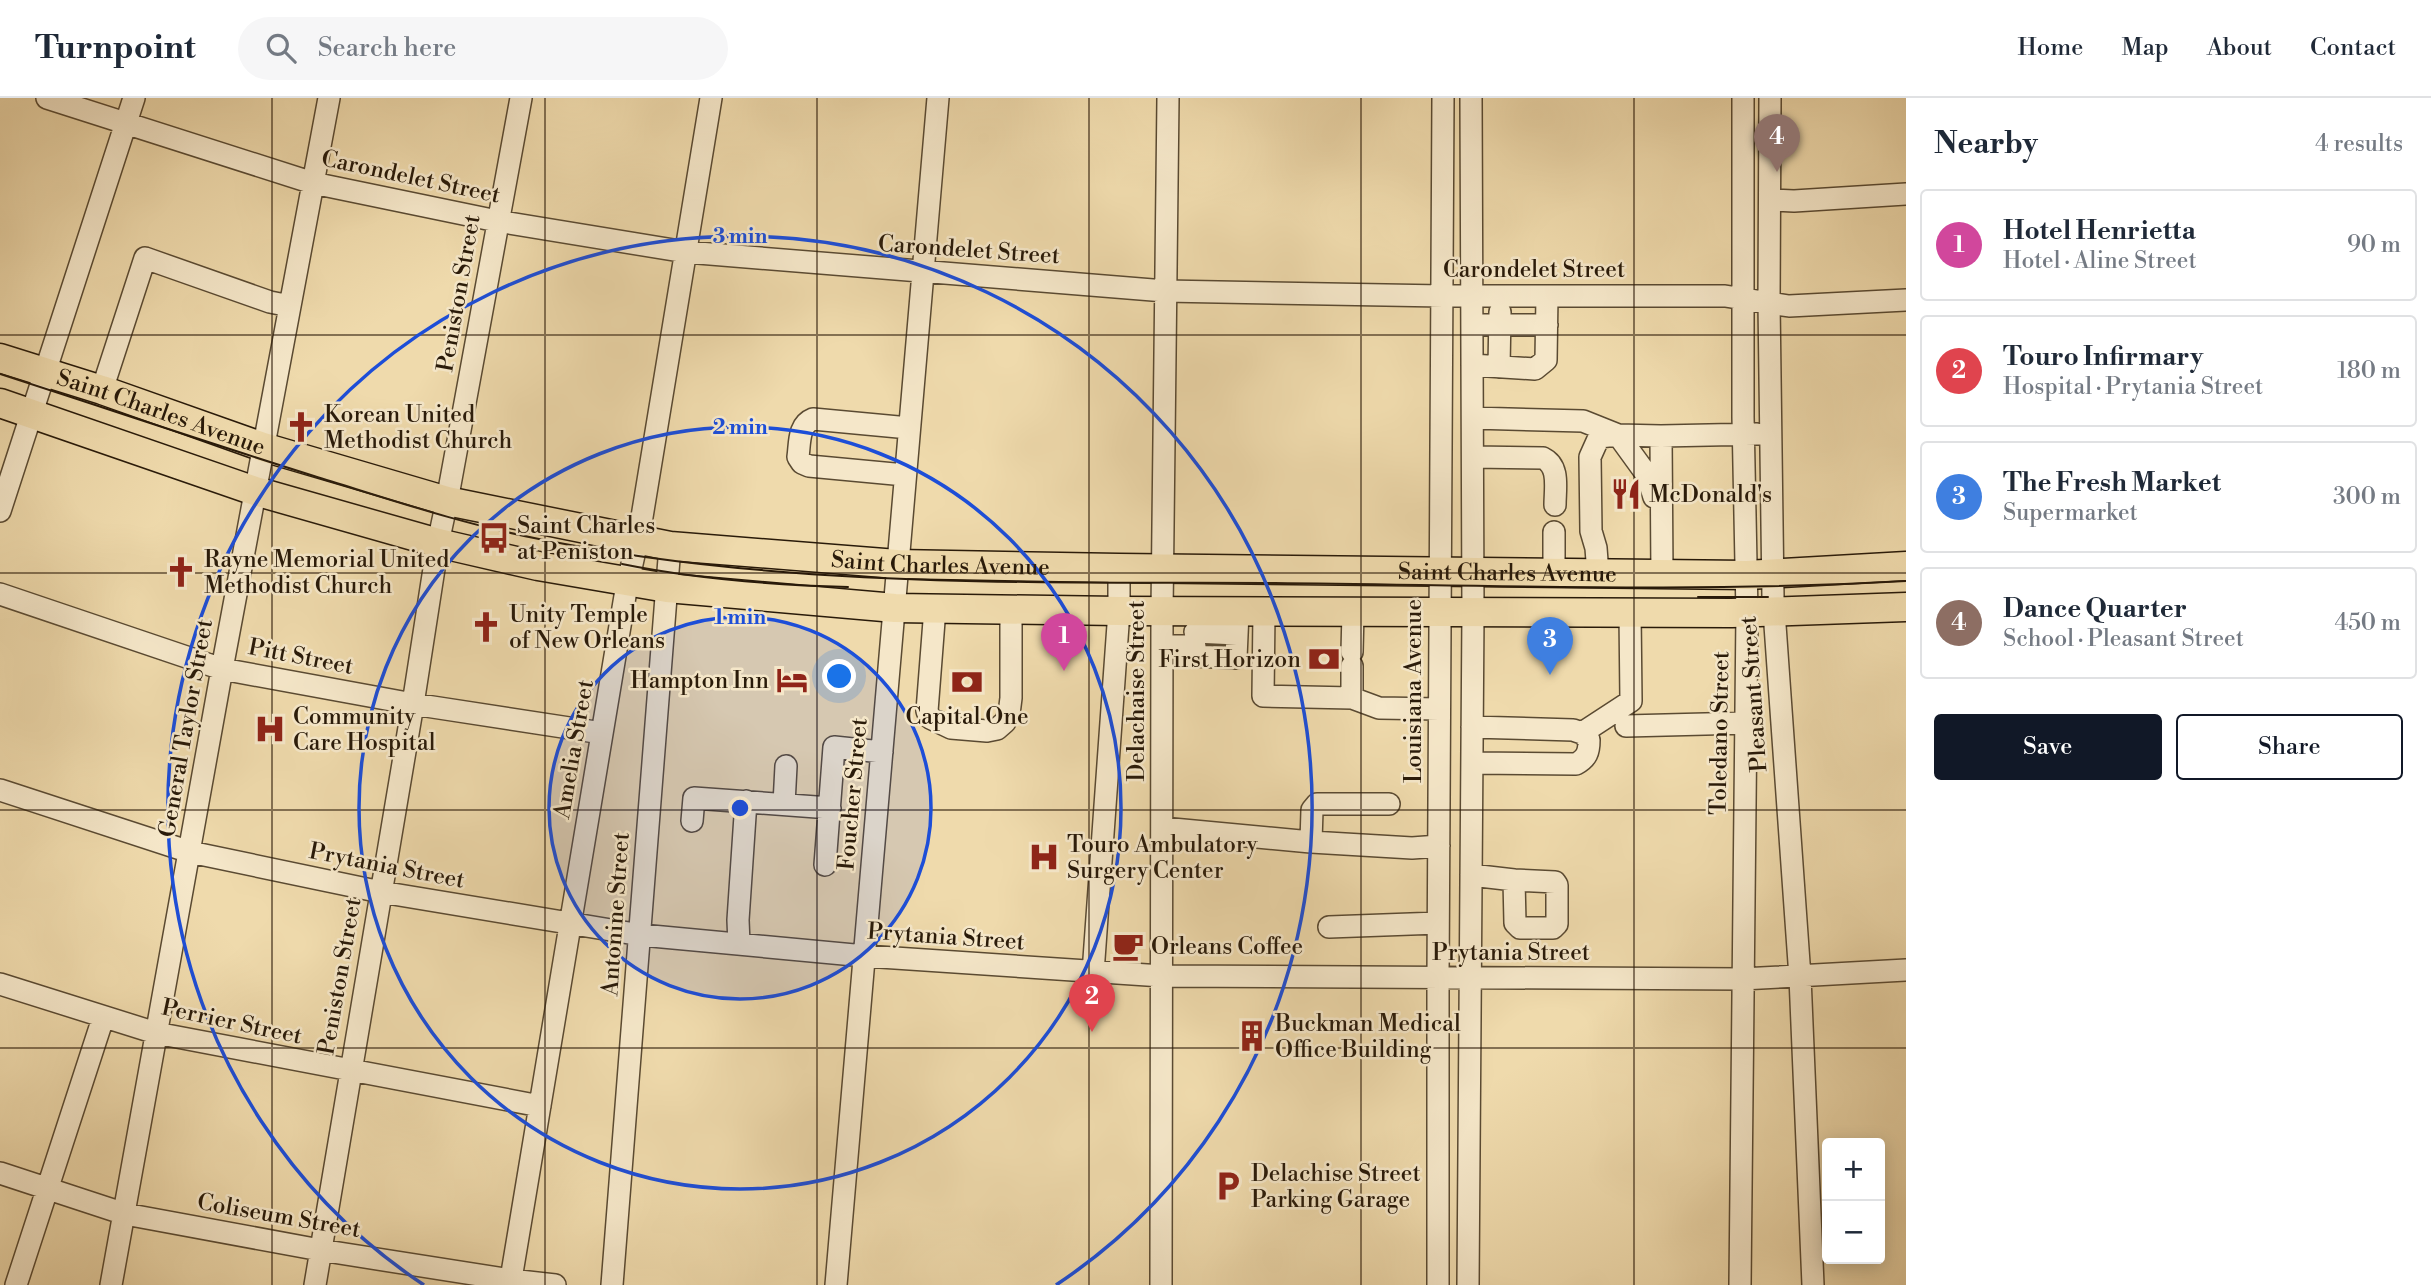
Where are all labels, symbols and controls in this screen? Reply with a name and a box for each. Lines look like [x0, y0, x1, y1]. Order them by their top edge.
search box [238, 17, 728, 80]
text: Turnpoint [35, 28, 196, 69]
icon: search [262, 29, 300, 67]
text: Search here [318, 32, 456, 64]
text: Home [2018, 33, 2083, 63]
text: Map [2121, 33, 2169, 63]
text: About [2207, 33, 2272, 63]
text: Contact [2310, 33, 2396, 63]
pin: 4 [1754, 114, 1800, 172]
text: Nearby [1934, 125, 2038, 163]
text: 4 results [2315, 130, 2403, 158]
street label: Carondelet Street [319, 144, 503, 210]
street label: Peniston Street [431, 212, 487, 374]
text: Hotel Henrietta [2003, 215, 2196, 247]
text: 3 min [713, 224, 767, 250]
street label: Carondelet Street [877, 230, 1061, 270]
text: 1 [1953, 231, 1965, 259]
text: 90 m [2347, 231, 2401, 259]
text: Hotel · Aline Street [2003, 247, 2197, 275]
street label: Carondelet Street [1443, 256, 1625, 284]
text: Touro Infirmary [2003, 341, 2203, 373]
text: 2 [1952, 357, 1966, 385]
text: 180 m [2337, 357, 2401, 385]
street label: Saint Charles Avenue [53, 364, 269, 462]
text: Hospital · Prytania Street [2003, 373, 2263, 401]
place label: Korean United Methodist Church [324, 401, 513, 455]
church icon: Korean United Methodist Church [284, 410, 318, 444]
text: 2 min [712, 415, 768, 441]
text: The Fresh Market [2003, 467, 2221, 499]
restaurant icon: McDonald's [1609, 477, 1643, 511]
place label: McDonald's [1649, 481, 1772, 509]
text: 3 [1952, 483, 1966, 511]
text: 300 m [2333, 483, 2401, 511]
text: Supermarket [2003, 499, 2138, 527]
place label: Saint Charles at Peniston [517, 512, 655, 566]
bus stop icon: Saint Charles at Peniston [477, 521, 511, 555]
place label: Rayne Memorial United Methodist Church [204, 546, 449, 600]
street label: Saint Charles Avenue [830, 546, 1050, 582]
church icon: Rayne Memorial United Methodist Church [164, 555, 198, 589]
street label: Saint Charles Avenue [1398, 558, 1617, 589]
text: Dance Quarter [2003, 593, 2187, 625]
street label: Louisiana Avenue [1400, 599, 1428, 783]
street label: Delachaise Street [1123, 600, 1151, 782]
place label: Unity Temple of New Orleans [509, 601, 665, 655]
text: 1 min [714, 605, 766, 631]
text: 4 [1951, 609, 1967, 637]
text: 450 m [2335, 609, 2401, 637]
church icon: Unity Temple of New Orleans [469, 610, 503, 644]
pin: 1 [1041, 613, 1087, 671]
street label: Pleasant Street [1735, 615, 1773, 773]
street label: General Taylor Street [153, 617, 219, 840]
pin: 3 [1527, 617, 1573, 675]
text: School · Pleasant Street [2003, 625, 2244, 653]
street label: Pitt Street [246, 633, 356, 681]
bank icon: First Horizon [1307, 642, 1341, 676]
place label: First Horizon [1158, 646, 1301, 674]
street label: Toledano Street [1705, 651, 1735, 815]
your location [822, 659, 856, 693]
hotel icon: Hampton Inn [775, 663, 809, 697]
bank icon: Capital One [950, 665, 984, 699]
place label: Hampton Inn [630, 667, 769, 695]
street label: Amelia Street [548, 677, 600, 822]
place label: Community Care Hospital [293, 703, 436, 757]
place label: Capital One [905, 703, 1029, 731]
hospital icon: Community Care Hospital [253, 712, 287, 746]
button: Save [1934, 714, 2162, 780]
button: Share [2176, 714, 2403, 780]
street label: Foucher Street [832, 716, 874, 872]
centre of rings [728, 796, 752, 820]
street label: Antonine Street [596, 831, 636, 998]
place label: Touro Ambulatory Surgery Center [1067, 831, 1259, 885]
street label: Prytania Street [307, 837, 467, 895]
hospital icon: Touro Ambulatory Surgery Center [1027, 840, 1061, 874]
street label: Peniston Street [312, 895, 368, 1057]
street label: Prytania Street [866, 918, 1026, 956]
cafe icon: Orleans Coffee [1111, 929, 1145, 963]
place label: Orleans Coffee [1151, 933, 1303, 961]
street label: Prytania Street [1432, 939, 1590, 967]
pin: 2 [1069, 974, 1115, 1032]
street label: Perrier Street [159, 993, 305, 1051]
place label: Buckman Medical Office Building [1274, 1010, 1461, 1064]
building icon: Buckman Medical Office Building [1235, 1019, 1269, 1053]
map controls [1822, 1138, 1885, 1264]
button: + [1822, 1138, 1885, 1201]
place label: Delachise Street Parking Garage [1251, 1160, 1421, 1214]
parking icon: Delachise Street Parking Garage [1211, 1169, 1245, 1203]
street label: Coliseum Street [195, 1188, 363, 1244]
button: − [1822, 1201, 1885, 1264]

